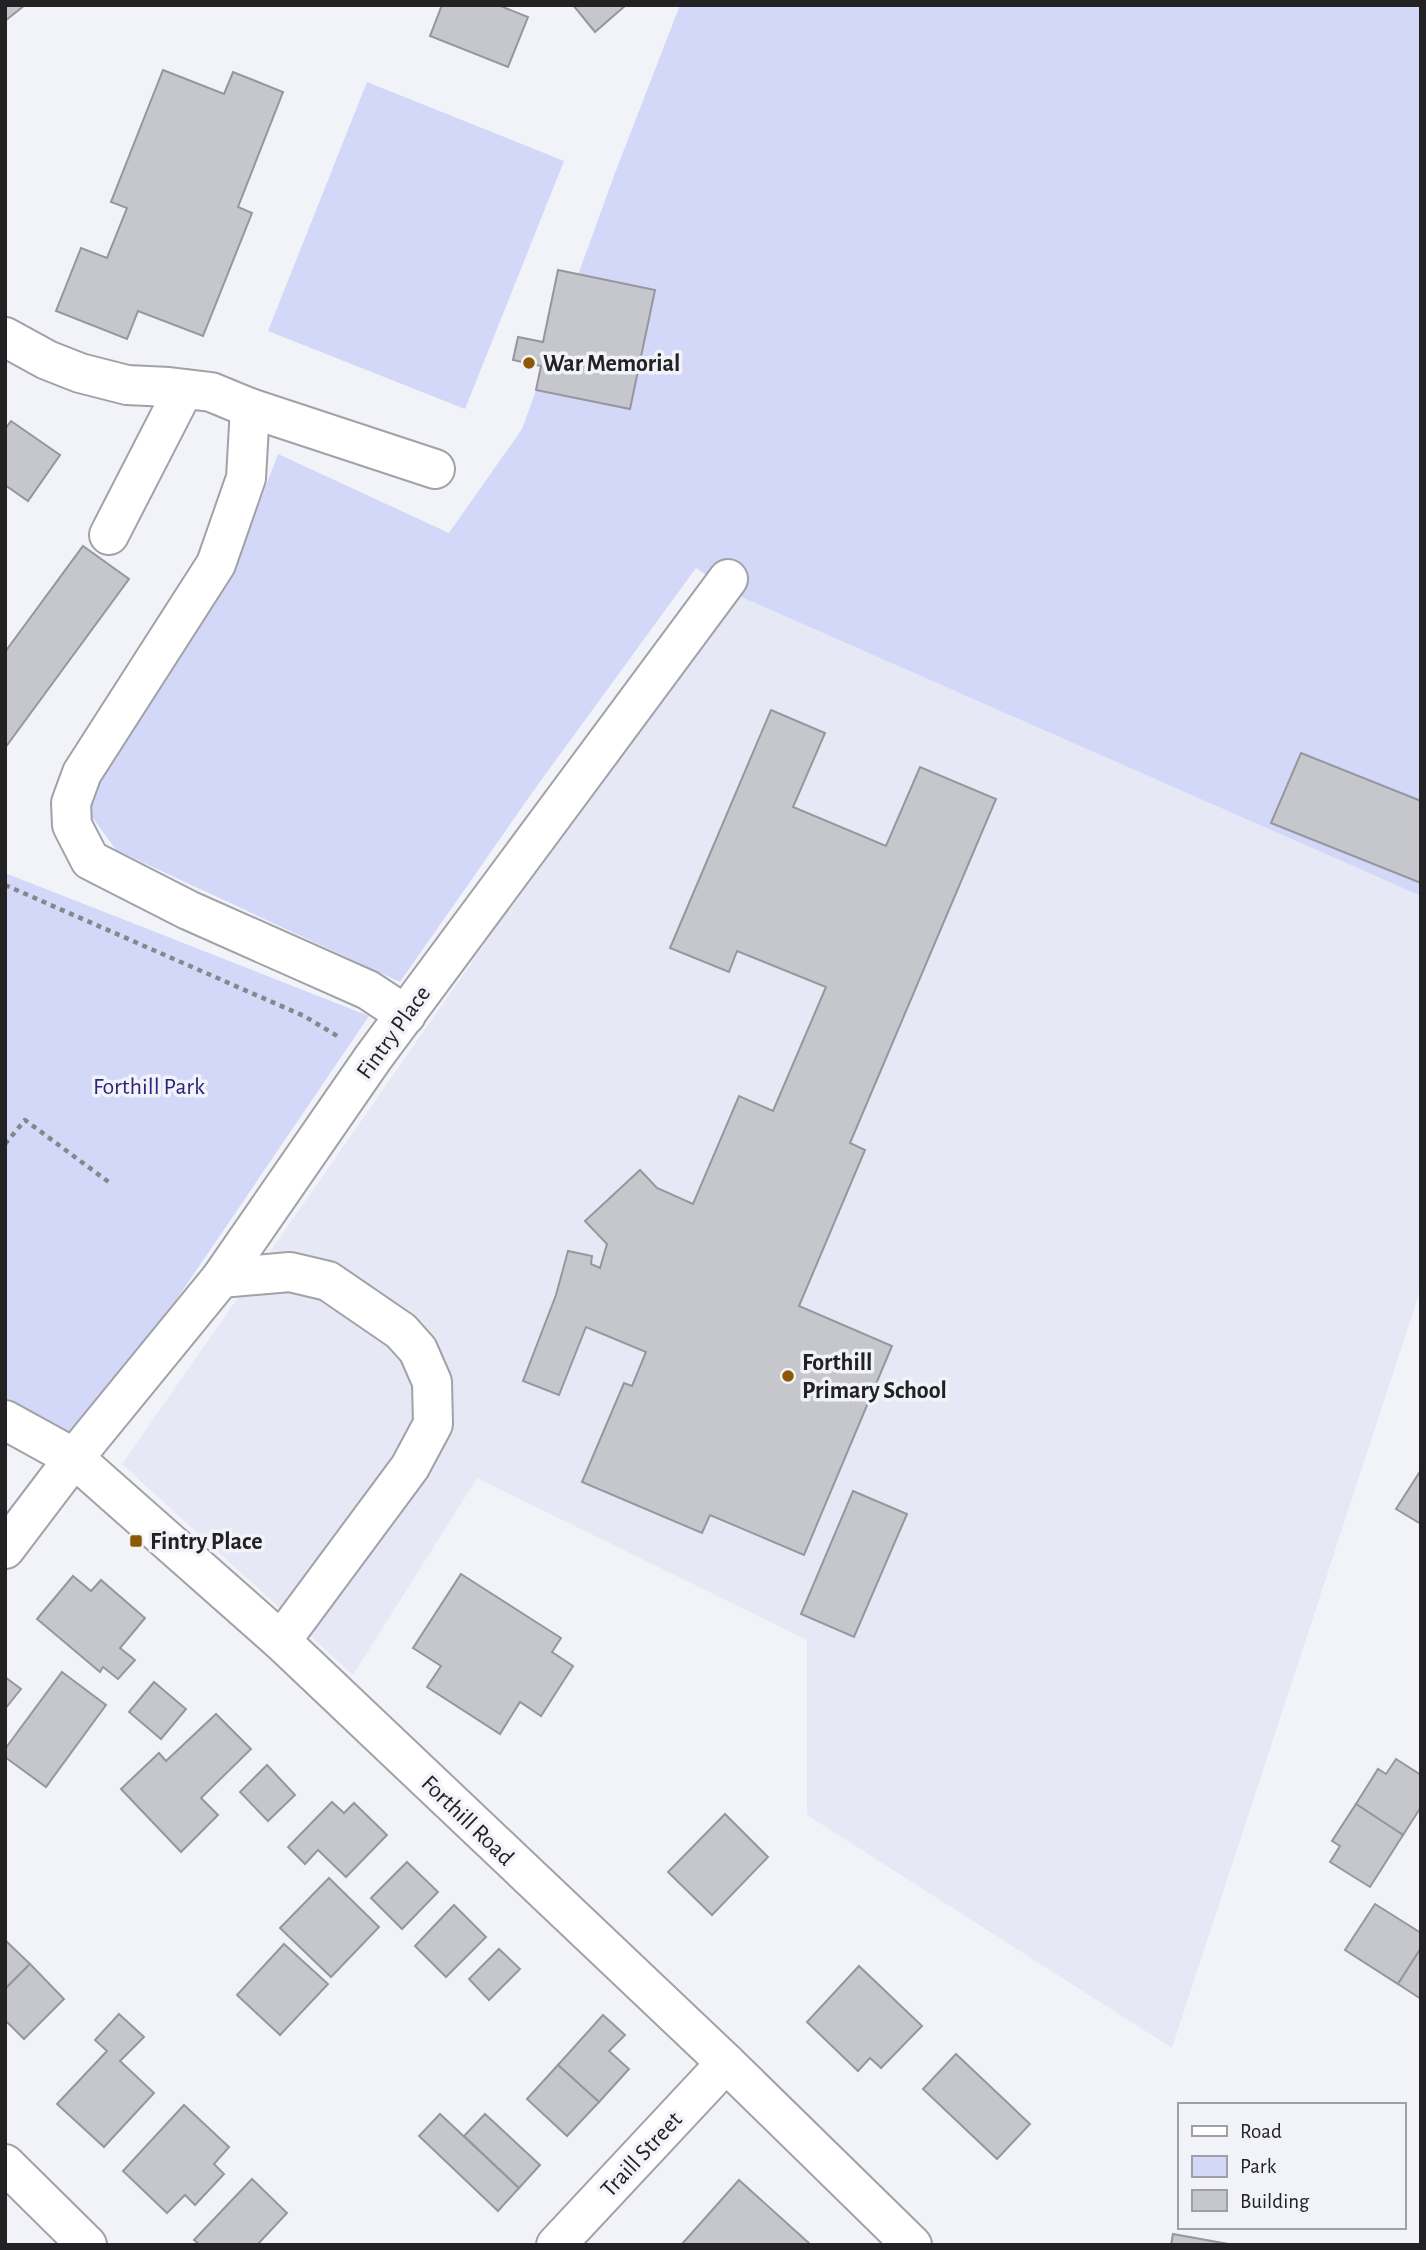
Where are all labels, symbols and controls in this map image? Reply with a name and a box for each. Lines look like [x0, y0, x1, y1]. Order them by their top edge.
place label: War Memorial [543, 352, 680, 376]
marker: War Memorial [521, 355, 537, 371]
street label: Fintry Place [352, 982, 435, 1083]
park label: Forthill Park [93, 1075, 205, 1099]
place label: Forthill Primary School [802, 1351, 947, 1403]
marker: Forthill Primary School [780, 1368, 796, 1384]
place label: Fintry Place [150, 1530, 263, 1554]
marker: Fintry Place [128, 1533, 144, 1549]
street label: Forthill Road [416, 1771, 518, 1870]
legend [1178, 2103, 1405, 2229]
street label: Traill Street [596, 2107, 687, 2202]
text: Road [1240, 2121, 1282, 2142]
text: Park [1240, 2156, 1277, 2177]
text: Building [1240, 2191, 1310, 2212]

